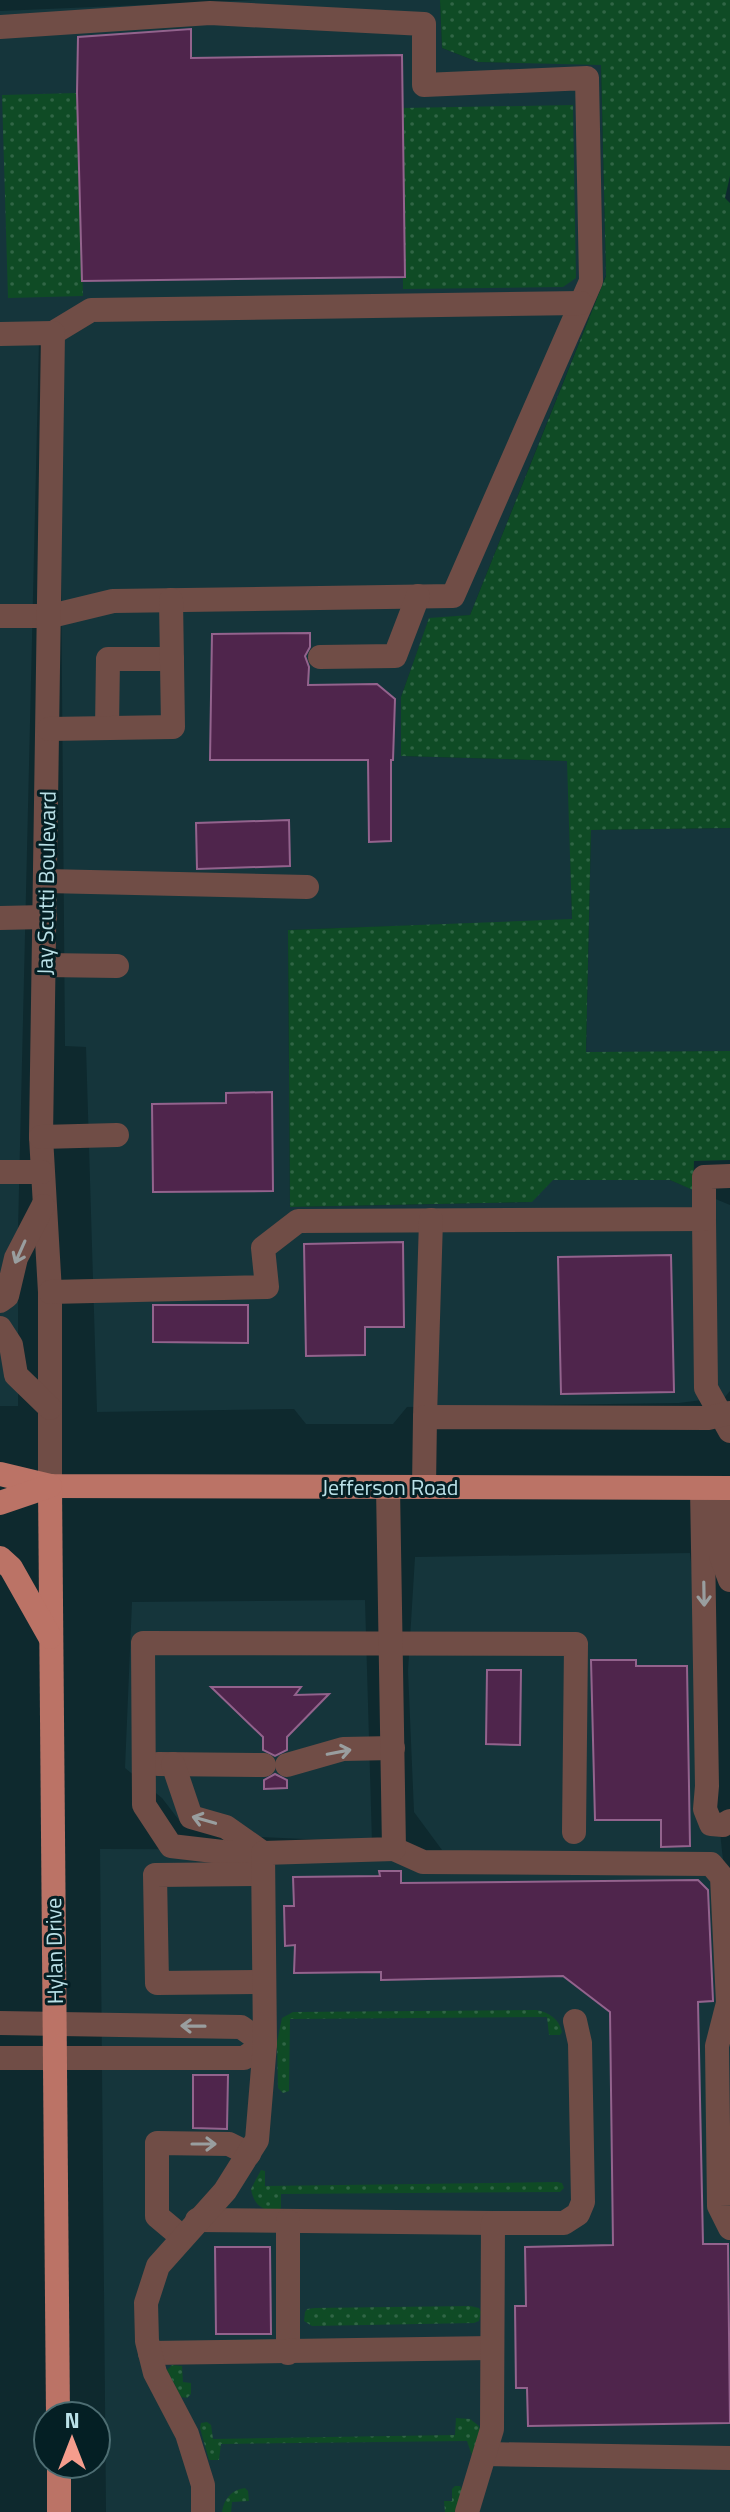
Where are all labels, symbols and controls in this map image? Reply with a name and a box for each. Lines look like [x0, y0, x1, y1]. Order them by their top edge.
street label: Jay Scutti Boulevard [27, 791, 65, 975]
one-way arrow [11, 1239, 26, 1264]
street label: Jefferson Road [322, 1470, 458, 1504]
one-way arrow [696, 1580, 712, 1607]
one-way arrow [326, 1743, 352, 1758]
one-way arrow [192, 1812, 217, 1826]
street label: Hylan Drive [36, 1898, 72, 2004]
one-way arrow [180, 2018, 207, 2033]
one-way arrow [190, 2136, 217, 2151]
north arrow [32, 2400, 112, 2480]
text: N [64, 2403, 80, 2437]

